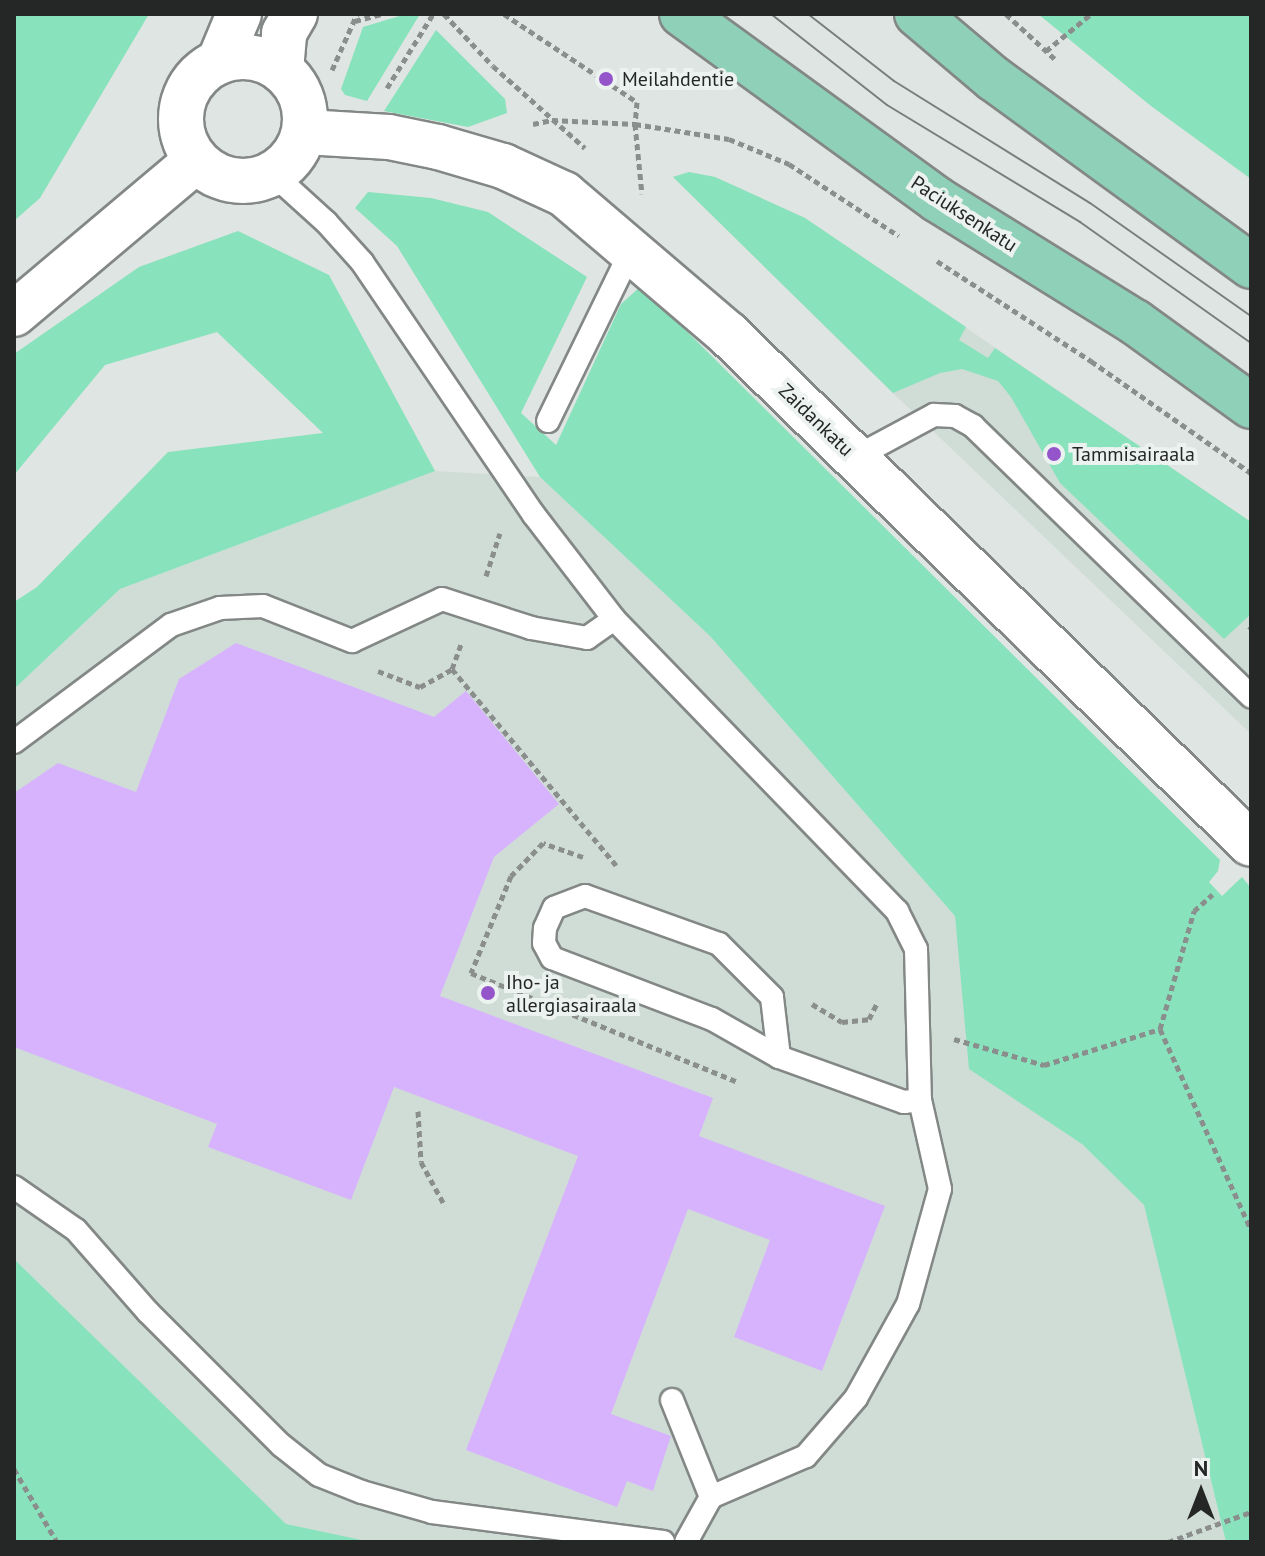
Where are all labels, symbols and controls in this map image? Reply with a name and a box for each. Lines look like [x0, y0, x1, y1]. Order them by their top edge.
place label: Meilahdentie [622, 67, 734, 91]
marker: Meilahdentie [597, 70, 615, 88]
street label: Paciuksenkatu [906, 171, 1022, 257]
street label: Zaidankatu [774, 379, 858, 461]
place label: Tammisairaala [1072, 442, 1195, 466]
marker: Tammisairaala [1043, 443, 1065, 465]
place label: Iho- ja allergiasairaala [506, 970, 637, 1017]
marker: Iho- ja allergiasairaala [477, 982, 499, 1004]
north arrow [1161, 1452, 1241, 1532]
text: N [1194, 1454, 1208, 1482]

